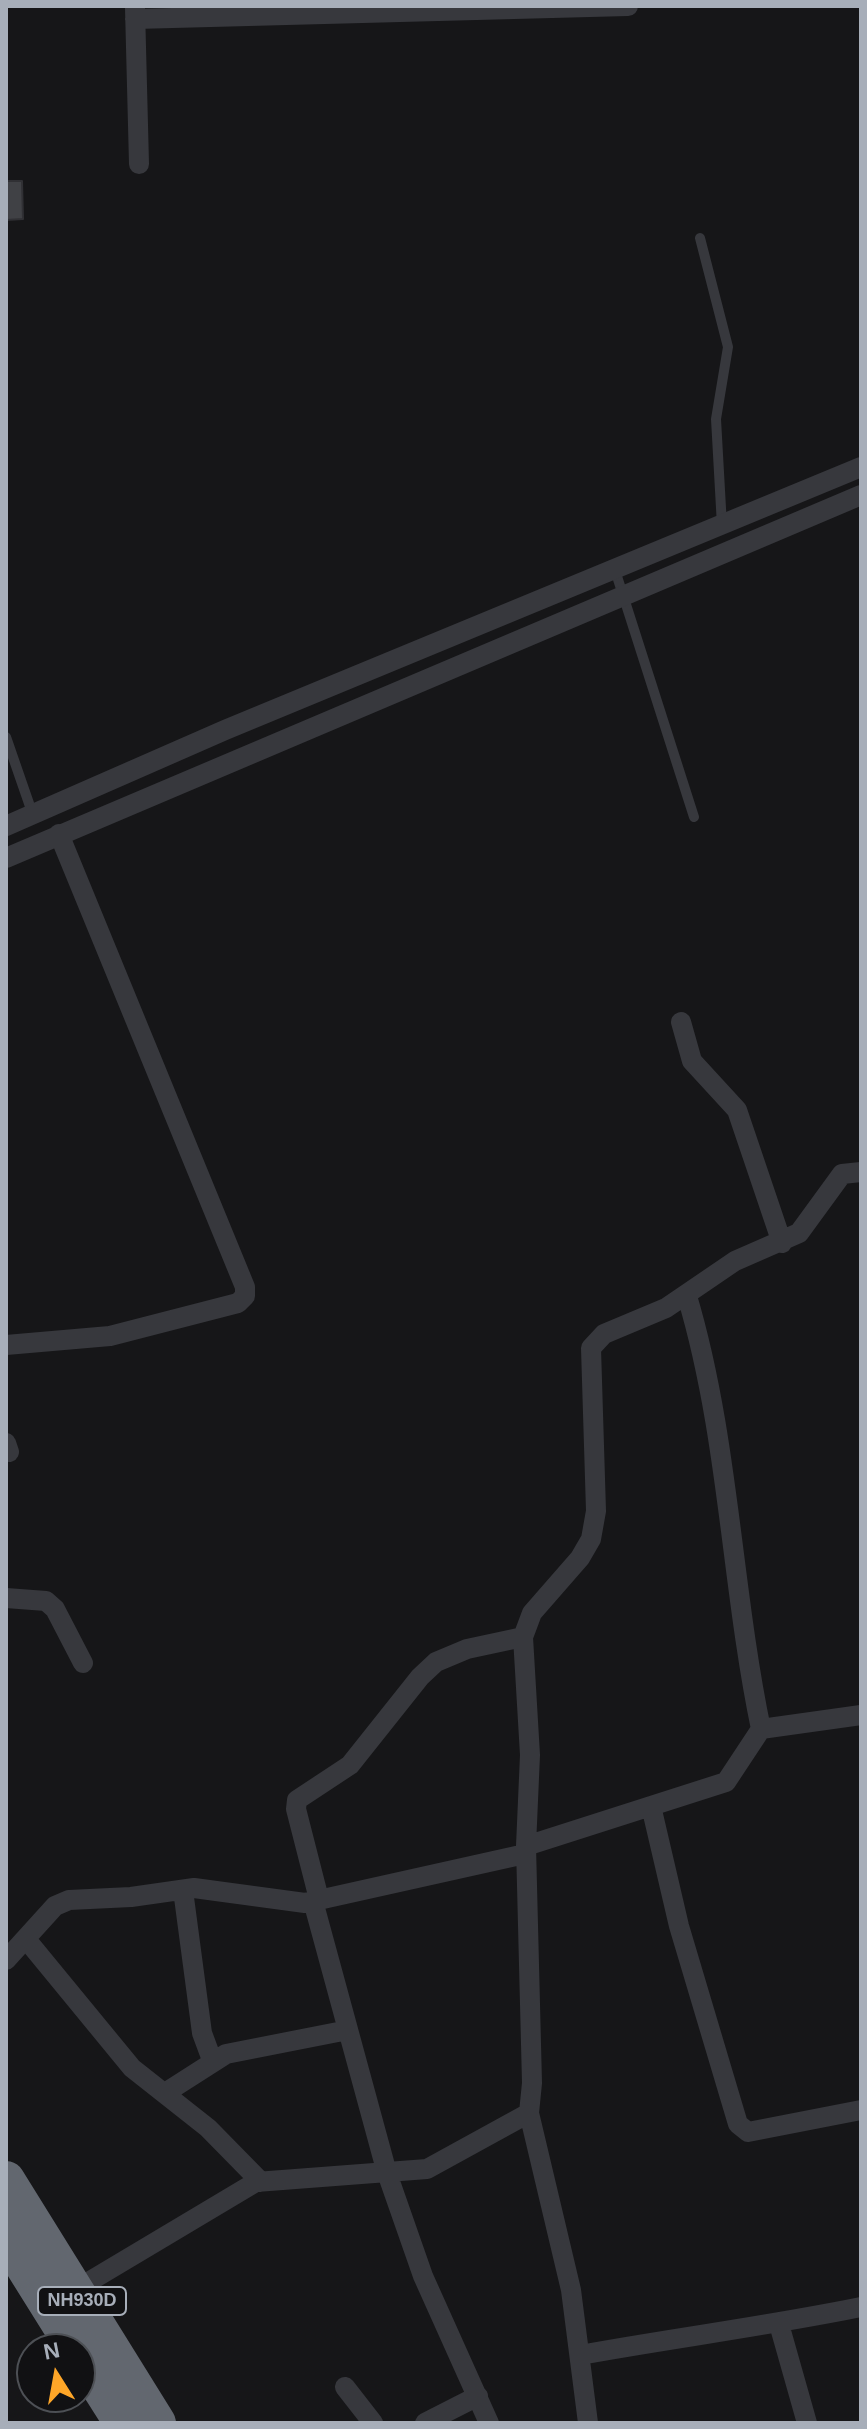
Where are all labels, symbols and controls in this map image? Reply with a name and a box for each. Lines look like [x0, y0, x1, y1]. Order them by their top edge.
road number: NH930D [38, 2287, 126, 2315]
north arrow [16, 2333, 96, 2413]
text: N [42, 2337, 62, 2365]

